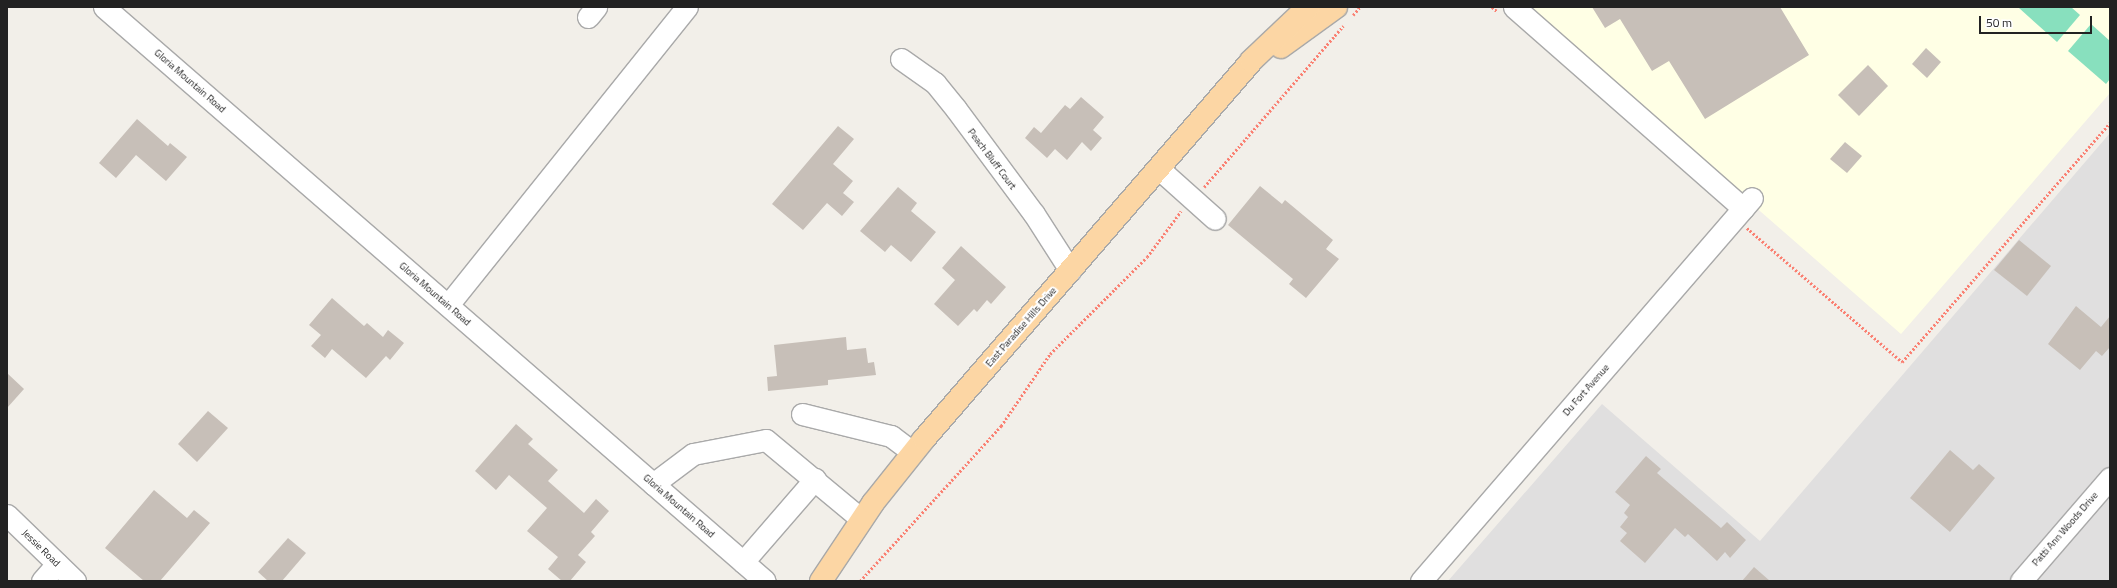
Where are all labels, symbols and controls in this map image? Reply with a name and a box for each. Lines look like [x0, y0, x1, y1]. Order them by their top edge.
scale bar [1981, 8, 2094, 34]
text: 50 m [1986, 13, 2012, 32]
street label: Gloria Mountain Road [152, 47, 228, 115]
street label: Peach Bluff Court [965, 126, 1019, 192]
street label: Gloria Mountain Road [397, 260, 473, 328]
street label: East Paradise Hills Drive [983, 285, 1059, 369]
street label: Du Fort Avenue [1560, 362, 1612, 418]
street label: Gloria Mountain Road [641, 472, 717, 540]
street label: Patti Ann Woods Drive [2029, 489, 2101, 569]
street label: Jessie Road [19, 527, 63, 569]

